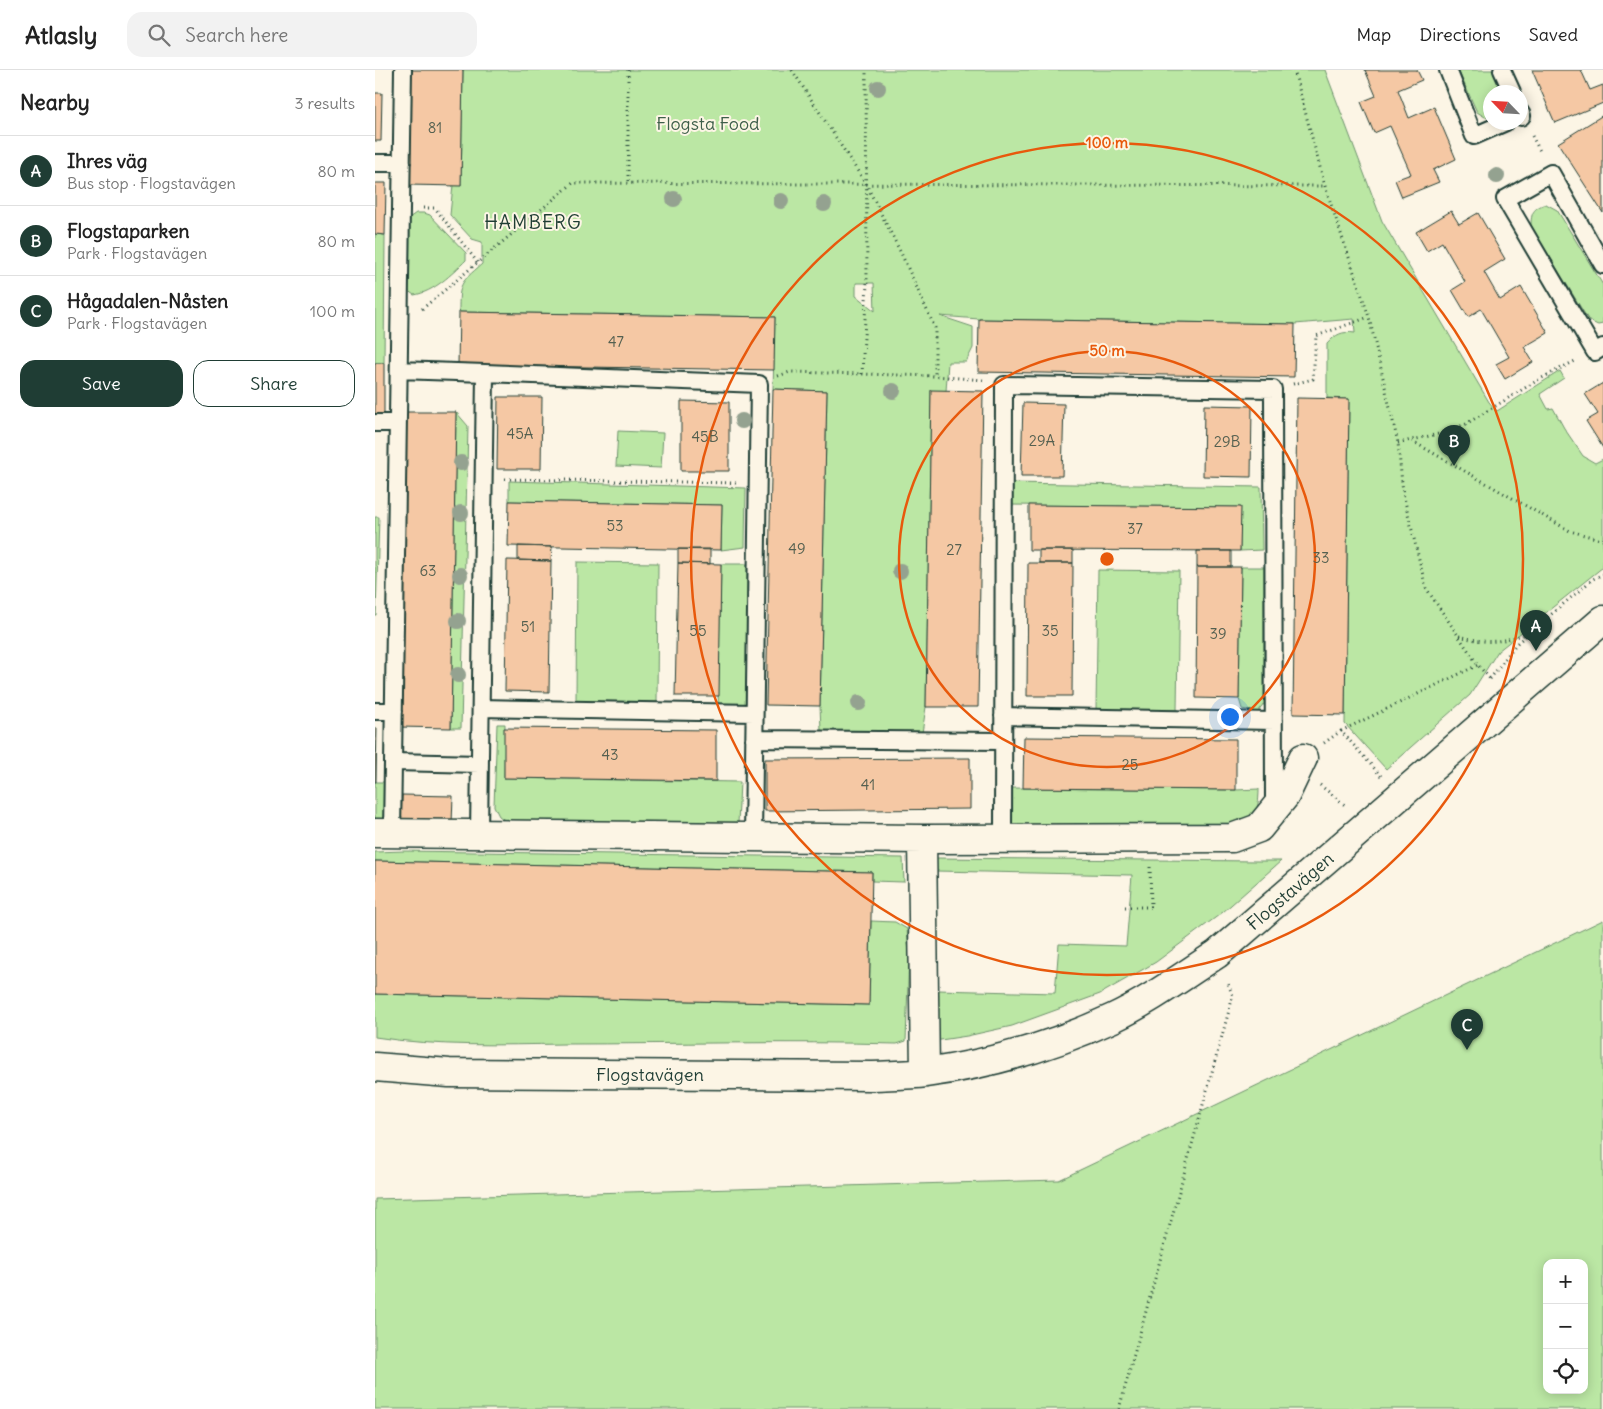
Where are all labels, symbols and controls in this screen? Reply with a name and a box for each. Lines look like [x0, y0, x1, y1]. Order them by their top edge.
search box [127, 12, 477, 57]
text: Atlasly [25, 20, 97, 50]
icon: search [145, 21, 173, 49]
text: Search here [185, 23, 288, 47]
text: Map [1356, 23, 1391, 46]
text: Directions [1419, 23, 1501, 46]
text: Saved [1529, 23, 1578, 46]
north arrow [1483, 85, 1528, 130]
text: Nearby [20, 89, 90, 116]
text: 3 results [295, 93, 355, 113]
park label: Flogsta Food [656, 112, 760, 135]
house number: 81 [428, 118, 442, 137]
text: 100 m [1086, 133, 1128, 152]
text: Ihres väg [67, 149, 147, 173]
text: A [31, 161, 41, 181]
text: 80 m [317, 161, 355, 181]
text: Bus stop · Flogstavägen [67, 173, 236, 193]
district label: HAMBERG [484, 210, 582, 234]
text: Flogstaparken [67, 219, 189, 243]
text: B [31, 231, 41, 251]
text: 80 m [317, 231, 355, 251]
text: Park · Flogstavägen [67, 243, 207, 263]
text: Hågadalen-Nåsten [67, 289, 228, 313]
text: C [31, 301, 41, 321]
text: 100 m [310, 301, 355, 321]
text: Park · Flogstavägen [67, 313, 207, 333]
house number: 47 [608, 332, 624, 351]
text: 50 m [1089, 341, 1125, 360]
button: Save [20, 360, 183, 407]
button: Share [193, 360, 355, 407]
house number: 45A [507, 424, 534, 443]
pin: B [1438, 425, 1470, 466]
house number: 45B [691, 427, 719, 446]
house number: 29A [1029, 431, 1056, 450]
house number: 29B [1214, 432, 1241, 451]
house number: 53 [606, 516, 624, 535]
house number: 37 [1127, 519, 1143, 538]
house number: 49 [788, 539, 806, 558]
house number: 27 [946, 540, 962, 559]
house number: 33 [1312, 548, 1330, 567]
centre of rings [1098, 550, 1116, 568]
house number: 63 [419, 561, 437, 580]
pin: A [1520, 610, 1552, 651]
house number: 51 [521, 617, 535, 636]
house number: 55 [689, 621, 707, 640]
house number: 35 [1041, 621, 1059, 640]
house number: 39 [1209, 624, 1227, 643]
your location [1217, 704, 1243, 730]
house number: 43 [601, 745, 619, 764]
house number: 25 [1122, 755, 1138, 774]
house number: 41 [861, 775, 875, 794]
street label: Flogstavägen [1242, 847, 1338, 935]
pin: C [1451, 1009, 1483, 1050]
street label: Flogstavägen [596, 1063, 704, 1086]
map controls [1543, 1259, 1588, 1394]
button: + [1543, 1259, 1588, 1304]
button: − [1543, 1304, 1588, 1349]
button: locate [1543, 1349, 1588, 1394]

